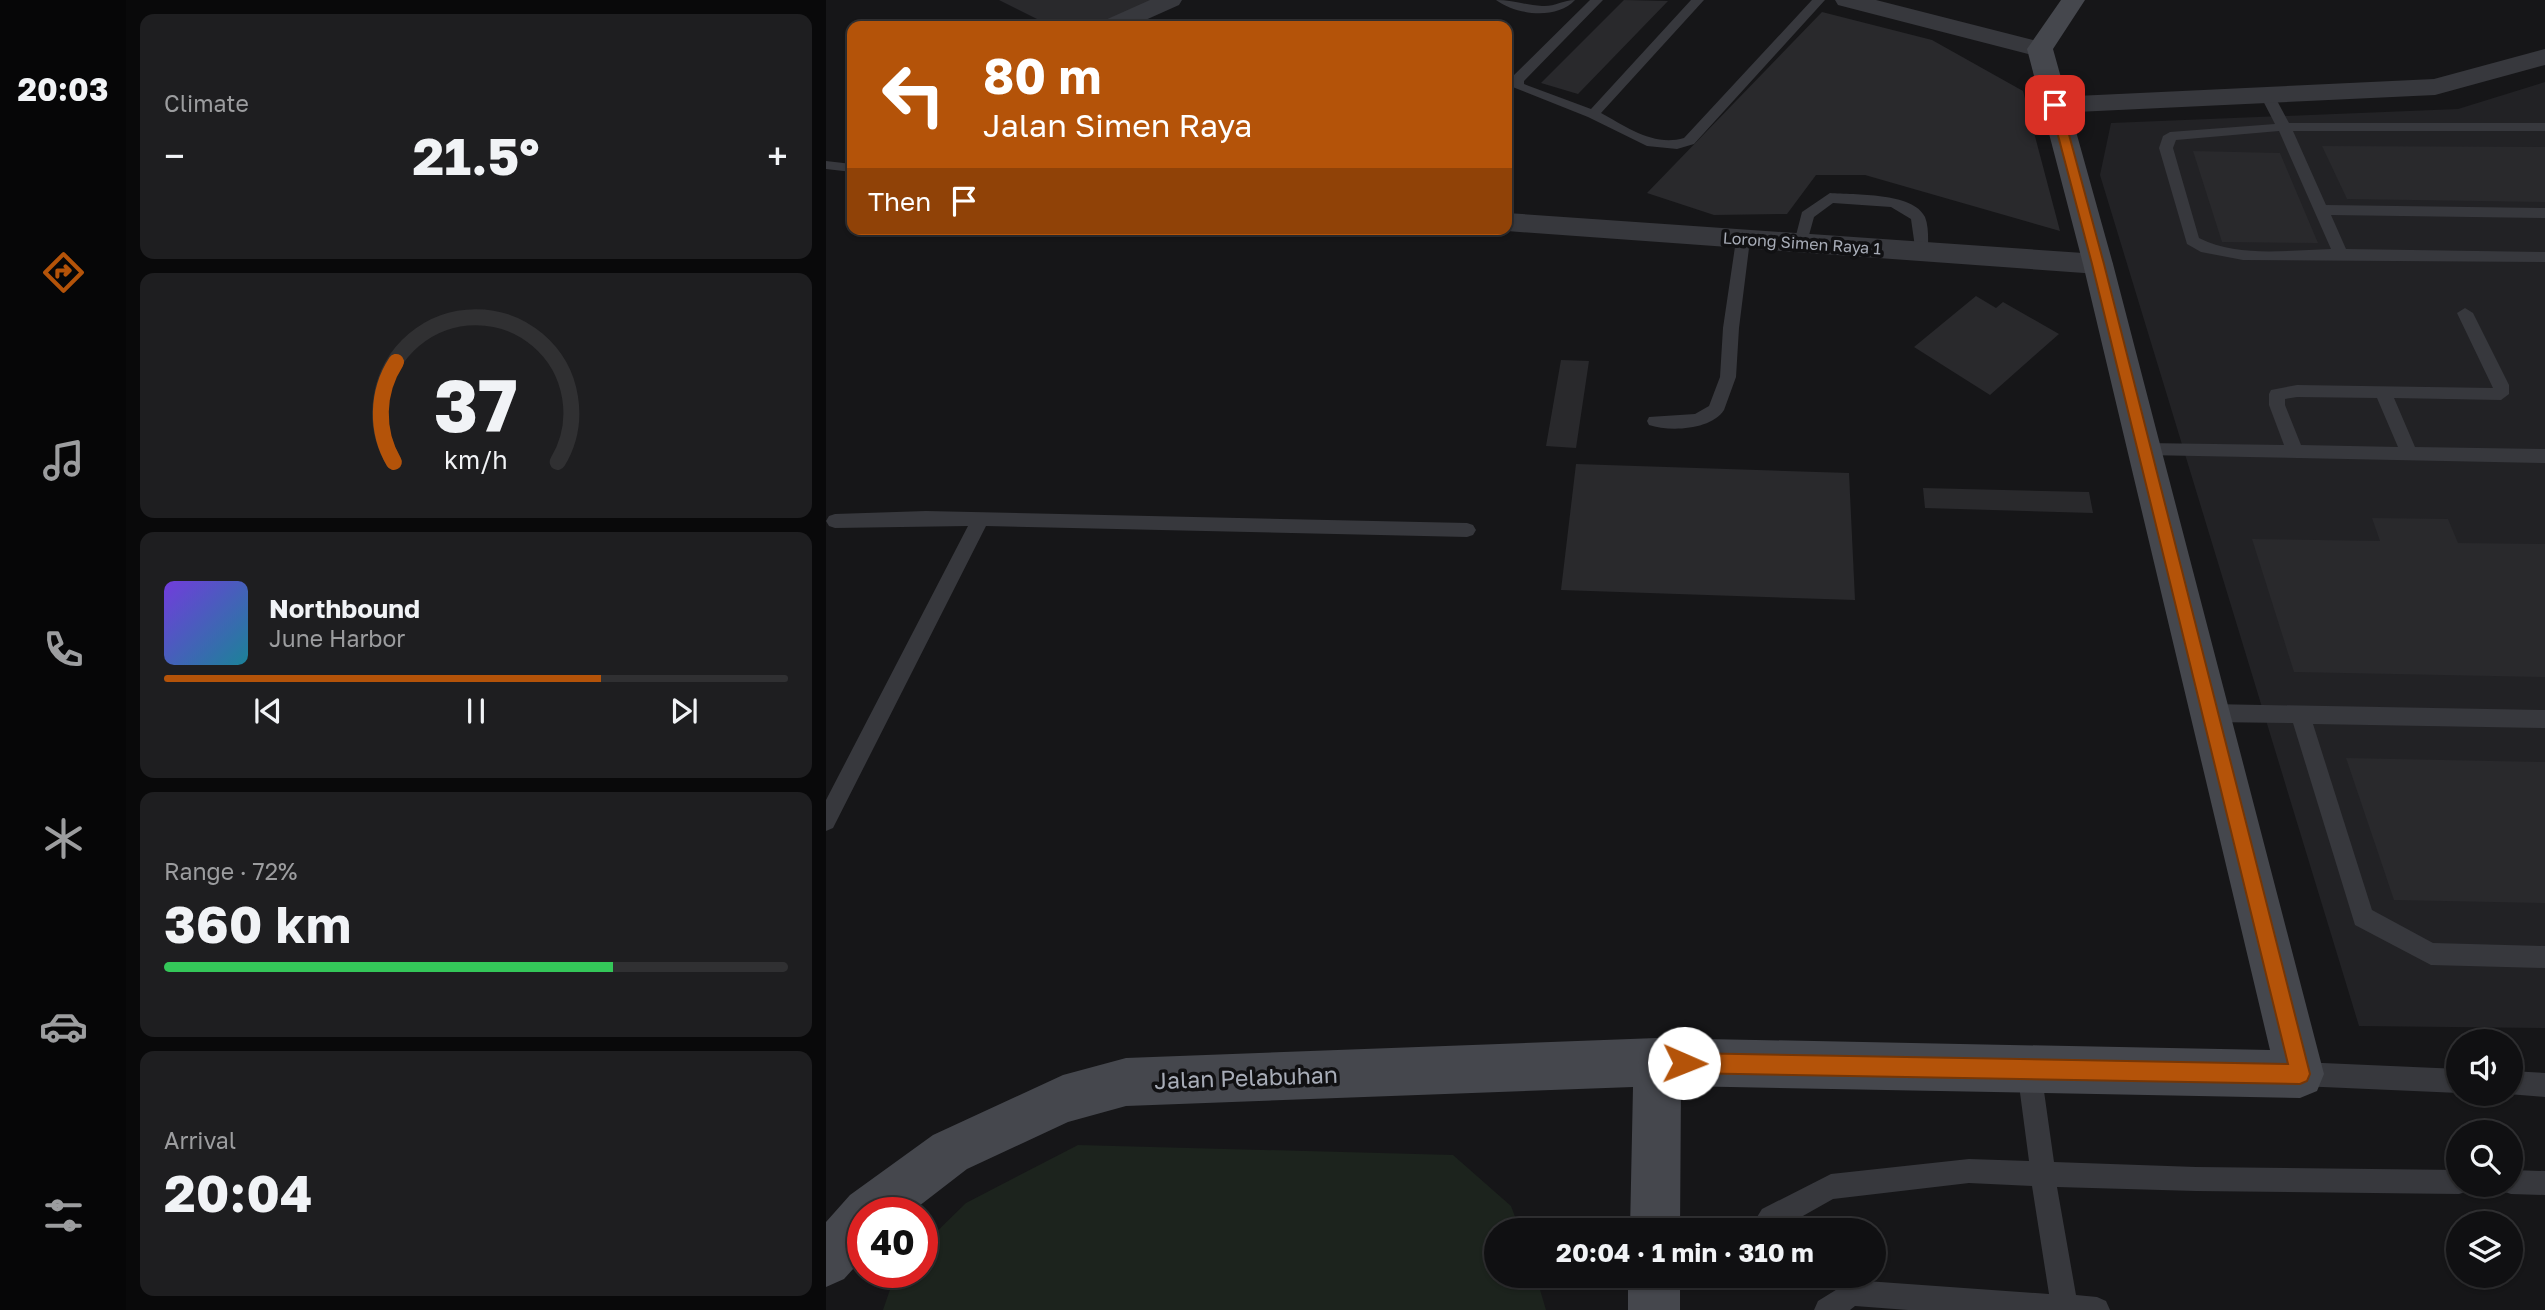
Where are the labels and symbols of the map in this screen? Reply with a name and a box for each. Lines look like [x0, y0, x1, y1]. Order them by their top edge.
pin [2025, 75, 2085, 135]
street label: Lorong Simen Raya 1 [1722, 227, 1882, 259]
position arrow [1647, 1026, 1721, 1100]
street label: Jalan Pelabuhan [1154, 1060, 1338, 1094]
speed limit sign: 40 [847, 1197, 938, 1288]

